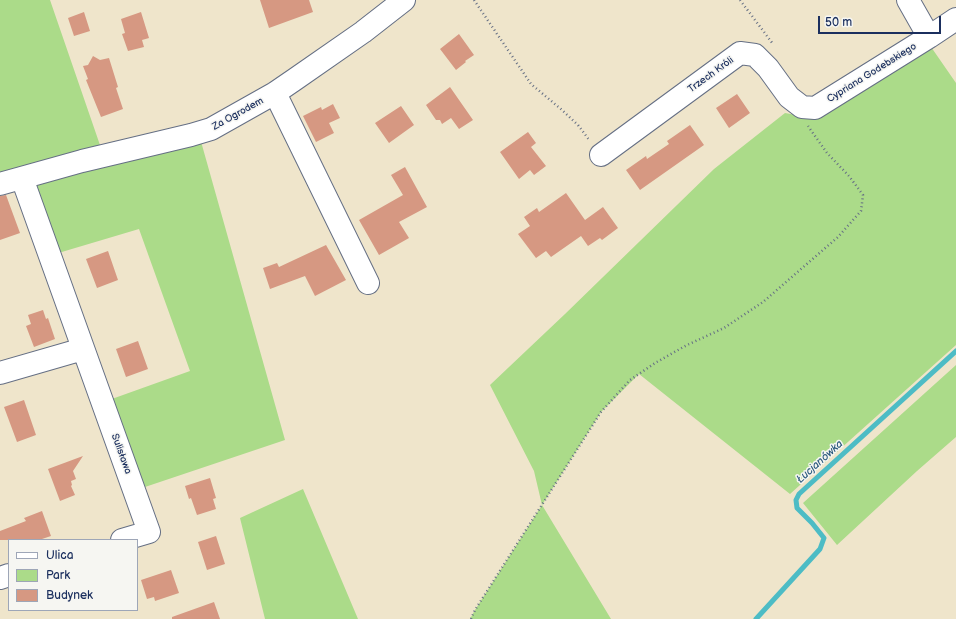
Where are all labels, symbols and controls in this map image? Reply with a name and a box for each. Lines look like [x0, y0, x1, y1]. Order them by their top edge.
scale bar [820, 8, 943, 34]
text: 50 m [825, 15, 852, 30]
street label: Cypriana Godebskiego [825, 41, 919, 105]
street label: Trzech Króli [686, 54, 736, 96]
street label: Za Ogrodem [210, 95, 266, 133]
street label: Sulisława [108, 432, 134, 476]
water label: Łucjanówka [794, 438, 846, 486]
legend [8, 539, 138, 611]
text: Ulica [46, 548, 73, 563]
text: Park [46, 568, 70, 583]
text: Budynek [46, 588, 93, 603]

